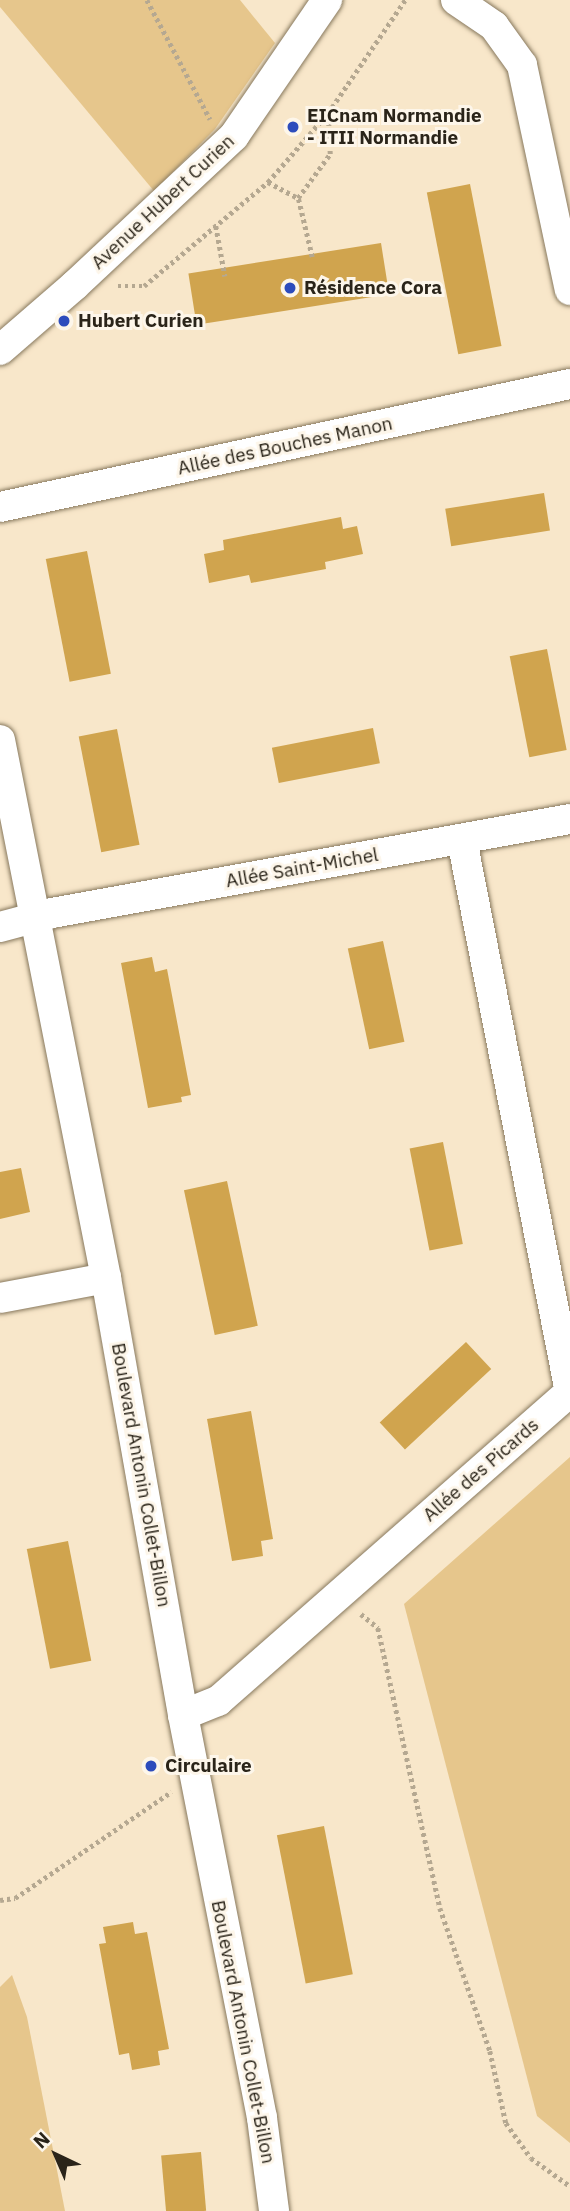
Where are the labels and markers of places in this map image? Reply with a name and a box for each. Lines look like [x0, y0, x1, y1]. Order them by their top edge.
place label: EICnam Normandie - ITII Normandie [307, 105, 482, 149]
marker: EICnam Normandie - ITII Normandie [285, 119, 301, 135]
place label: Résidence Cora [304, 277, 442, 299]
marker: Résidence Cora [282, 280, 298, 296]
place label: Hubert Curien [78, 310, 204, 332]
marker: Hubert Curien [56, 313, 72, 329]
place label: Circulaire [165, 1755, 252, 1777]
marker: Circulaire [143, 1758, 159, 1774]

